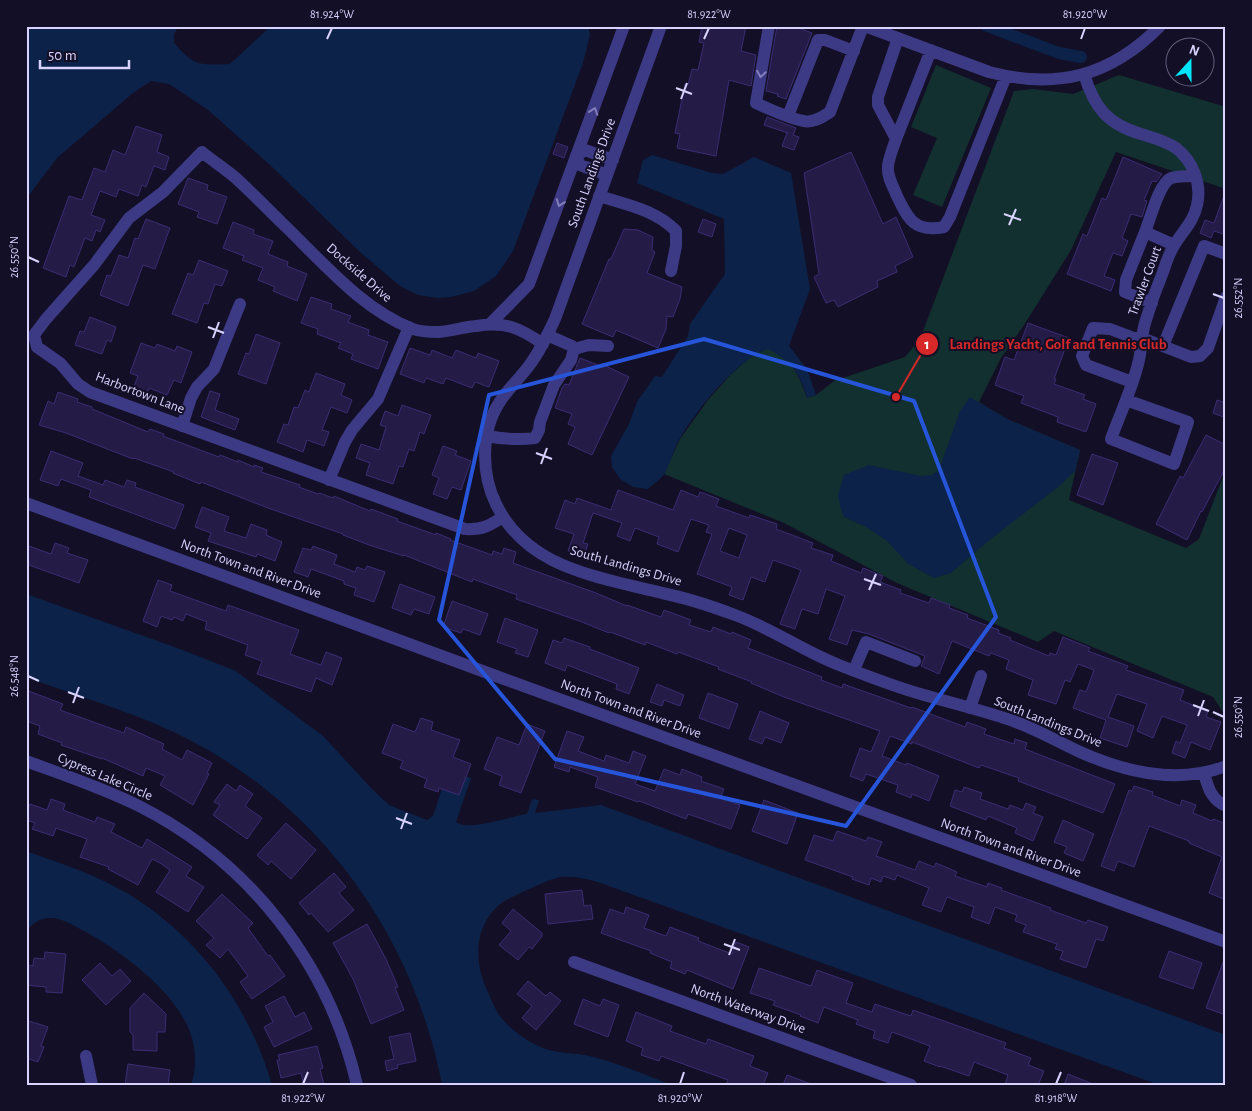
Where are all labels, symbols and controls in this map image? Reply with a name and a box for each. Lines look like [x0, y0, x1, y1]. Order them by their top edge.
text: 81.924°W [310, 8, 354, 20]
text: 81.922°W [687, 8, 731, 20]
text: 81.920°W [1063, 8, 1107, 20]
scale bar [40, 38, 129, 70]
north arrow [1164, 38, 1214, 88]
text: N [1187, 43, 1201, 59]
text: 50 m [48, 48, 77, 63]
one-way arrow [756, 70, 766, 79]
one-way arrow [588, 107, 598, 116]
street label: South Landings Drive [566, 117, 618, 229]
one-way arrow [556, 198, 566, 206]
text: 26.550°N [8, 236, 20, 278]
street label: Dockside Drive [324, 241, 394, 305]
street label: Trawler Court [1126, 244, 1164, 318]
text: 26.552°N [1232, 277, 1244, 319]
callout: Landings Yacht, Golf and Tennis Club [915, 329, 1177, 359]
text: 1 [924, 337, 930, 352]
text: Landings Yacht, Golf and Tennis Club [950, 337, 1167, 352]
street label: Harbortown Lane [93, 370, 187, 416]
street label: North Town and River Drive [179, 537, 323, 601]
street label: South Landings Drive [569, 543, 683, 589]
text: 26.548°N [8, 655, 20, 697]
street label: North Town and River Drive [559, 677, 703, 741]
street label: South Landings Drive [992, 694, 1104, 750]
text: 26.550°N [1232, 696, 1244, 738]
street label: Cypress Lake Circle [56, 751, 154, 803]
street label: North Town and River Drive [939, 816, 1083, 880]
street label: North Waterway Drive [689, 982, 807, 1036]
text: 81.922°W [281, 1092, 325, 1104]
text: 81.920°W [658, 1092, 702, 1104]
text: 81.918°W [1035, 1092, 1077, 1104]

